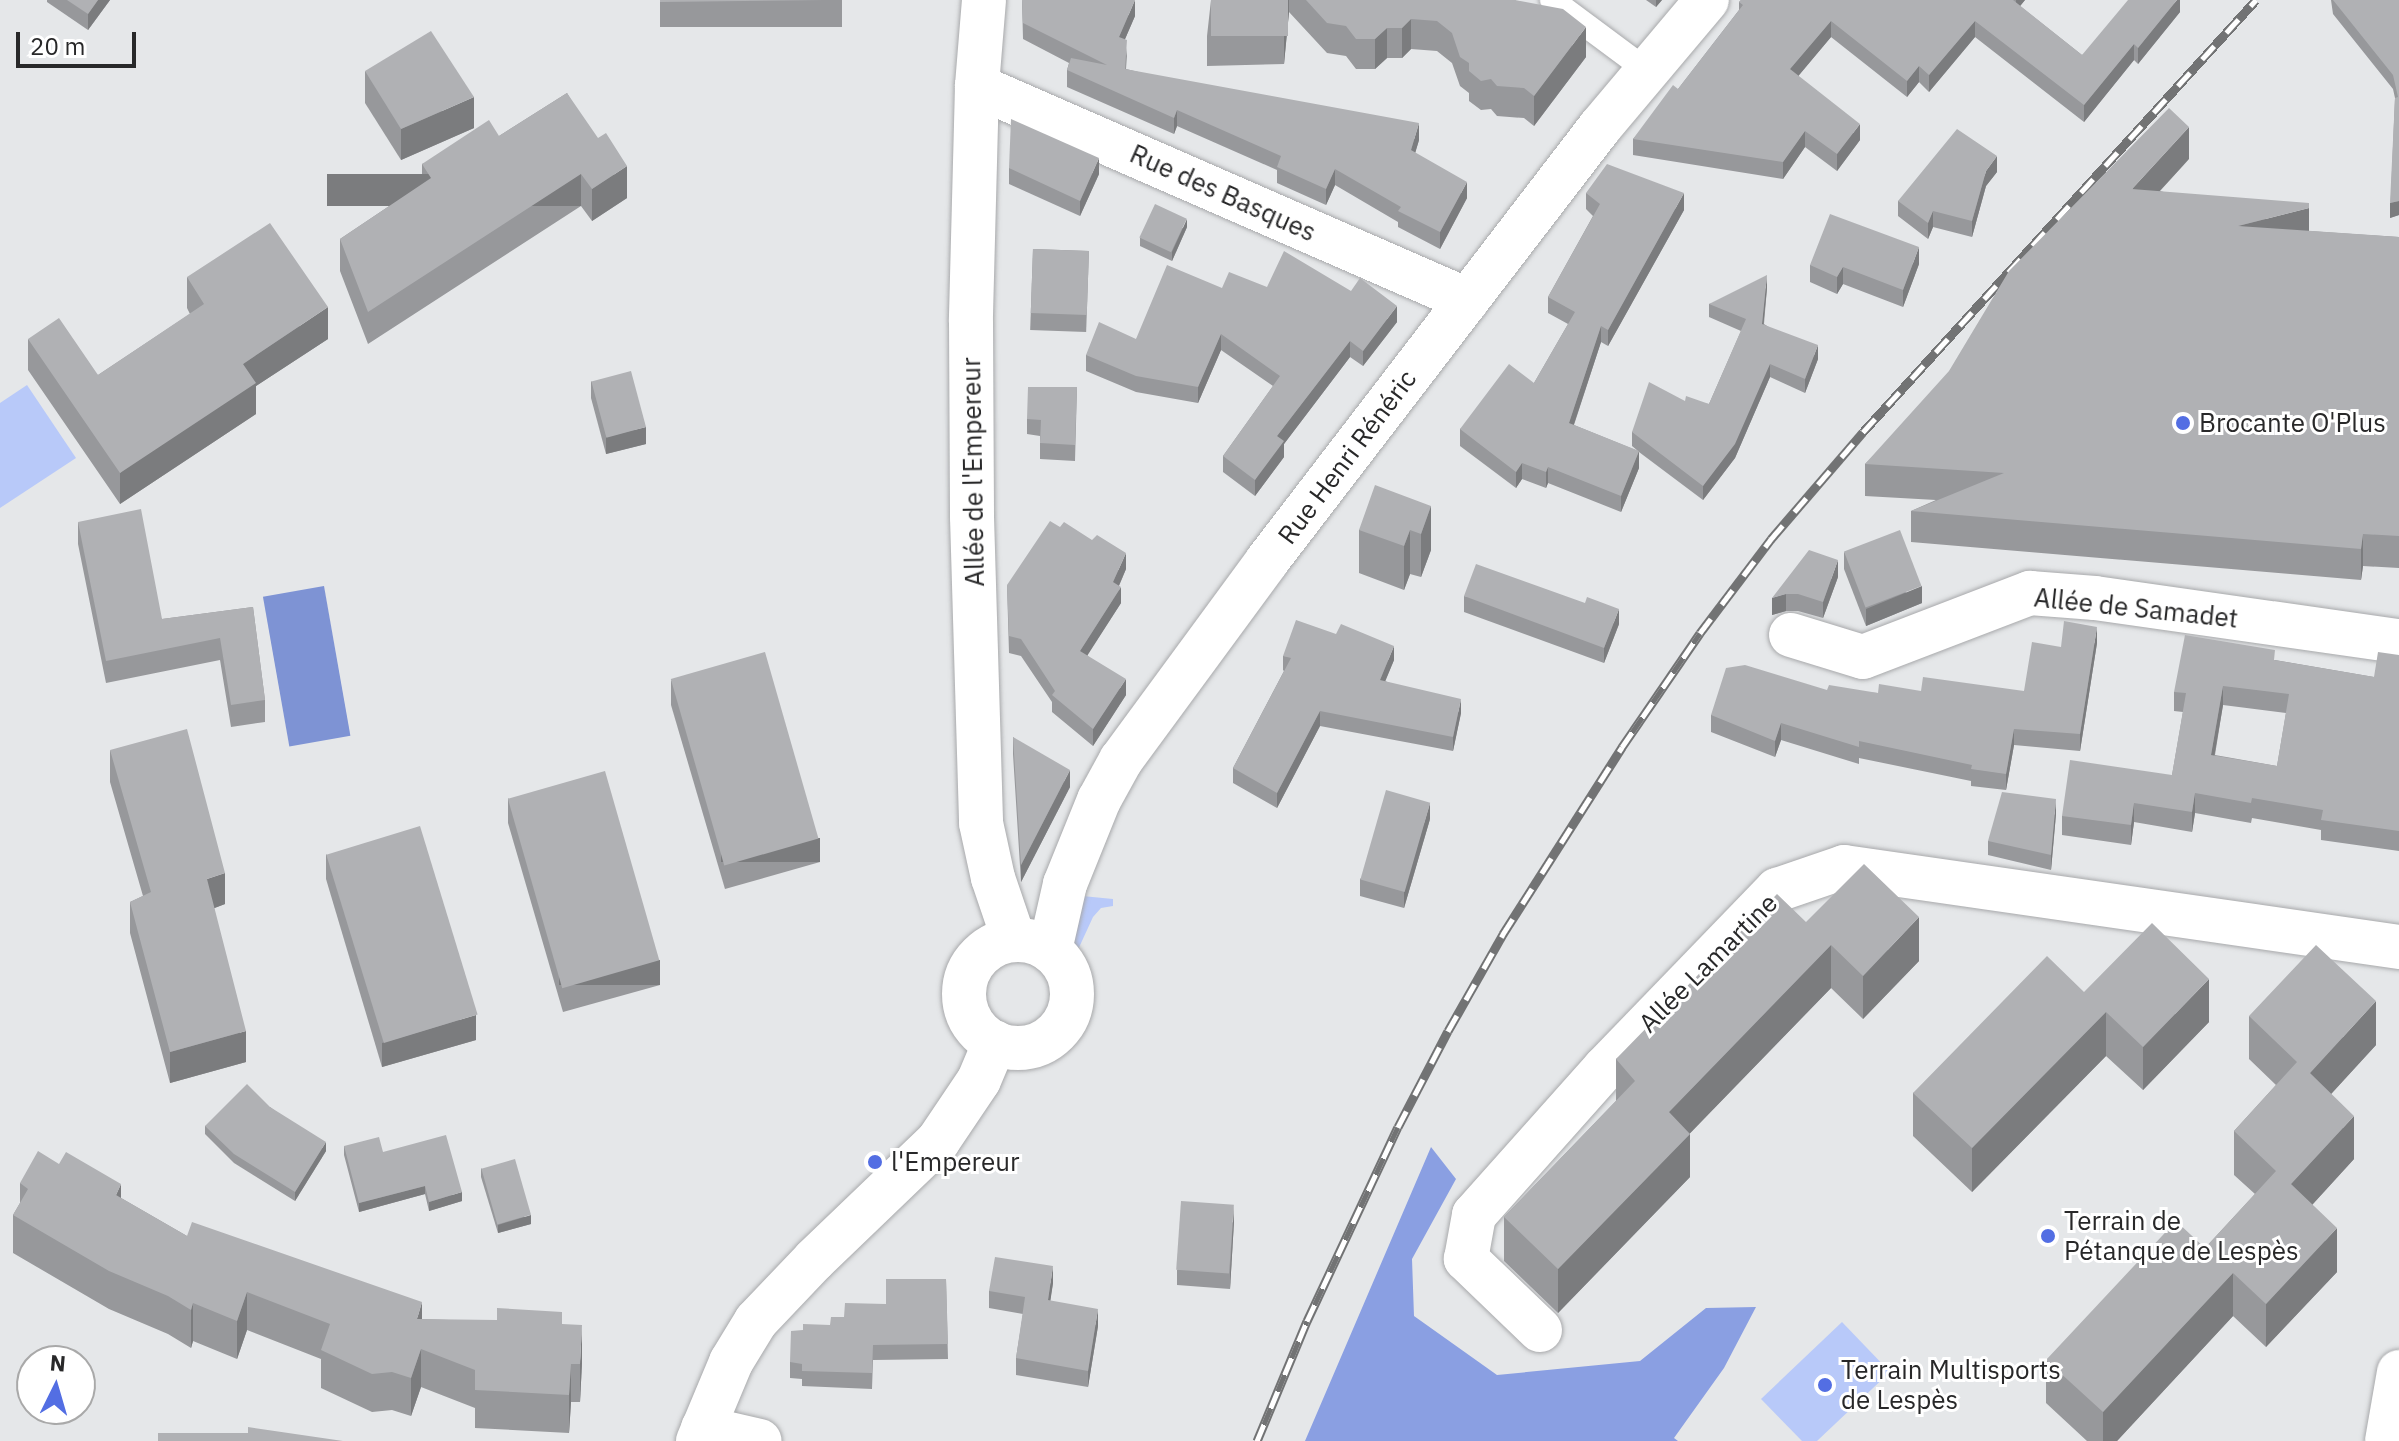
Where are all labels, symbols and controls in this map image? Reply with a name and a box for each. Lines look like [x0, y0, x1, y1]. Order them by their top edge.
scale bar [20, 16, 140, 66]
text: 20 m [30, 30, 85, 62]
street label: Rue des Basques [1125, 138, 1321, 248]
street label: Allée de l'Empereur [955, 357, 991, 587]
street label: Rue Henri Rénéric [1271, 364, 1423, 550]
place label: Brocante O'Plus [2199, 407, 2386, 439]
marker: Brocante O'Plus [2174, 414, 2192, 432]
street label: Allée de Samadet [2032, 582, 2240, 634]
street label: Allée Lamartine [1632, 887, 1784, 1039]
place label: l'Empereur [891, 1146, 1020, 1178]
marker: l'Empereur [866, 1153, 884, 1171]
place label: Terrain de Pétanque de Lespès [2064, 1205, 2299, 1266]
marker: Terrain de Pétanque de Lespès [2039, 1227, 2057, 1245]
north arrow [16, 1345, 96, 1425]
text: N [49, 1347, 67, 1378]
place label: Terrain Multisports de Lespès [1841, 1354, 2061, 1416]
marker: Terrain Multisports de Lespès [1816, 1376, 1834, 1394]

